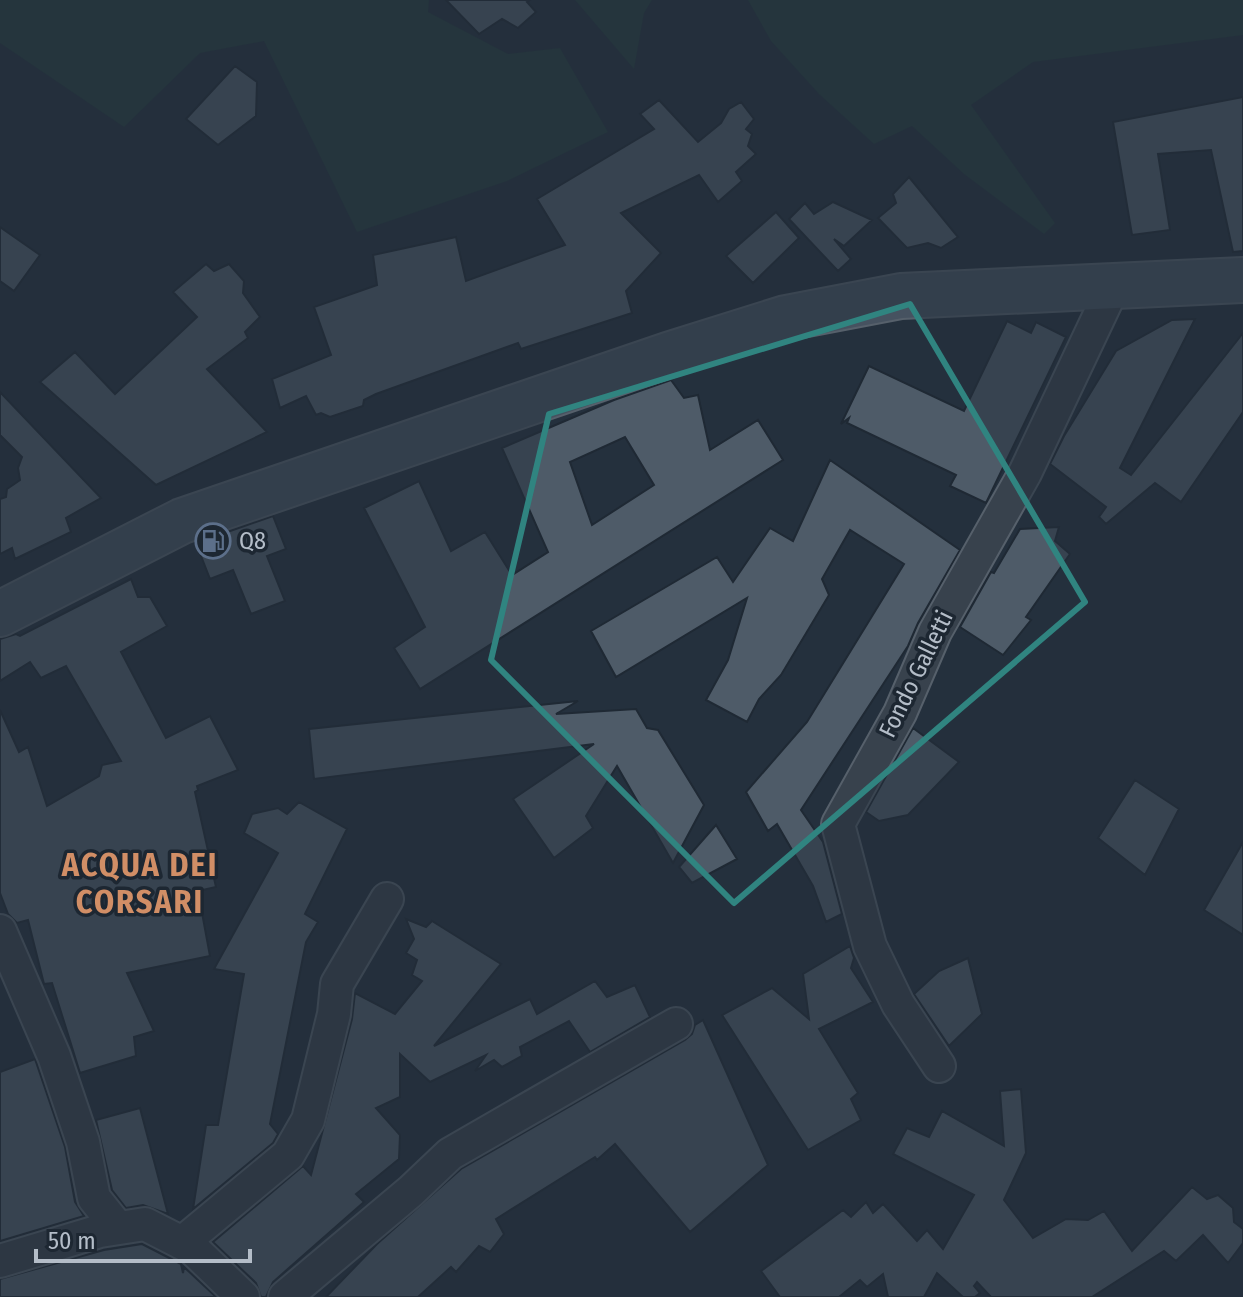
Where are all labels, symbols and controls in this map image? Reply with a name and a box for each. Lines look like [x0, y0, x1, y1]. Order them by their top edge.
fuel station icon: Q8 [194, 522, 232, 560]
place label: Q8 [239, 527, 266, 555]
street label: Fondo Galletti [873, 606, 959, 742]
district label: ACQUA DEI CORSARI [61, 846, 218, 921]
scale bar [36, 1213, 250, 1263]
text: 50 m [48, 1227, 96, 1255]

